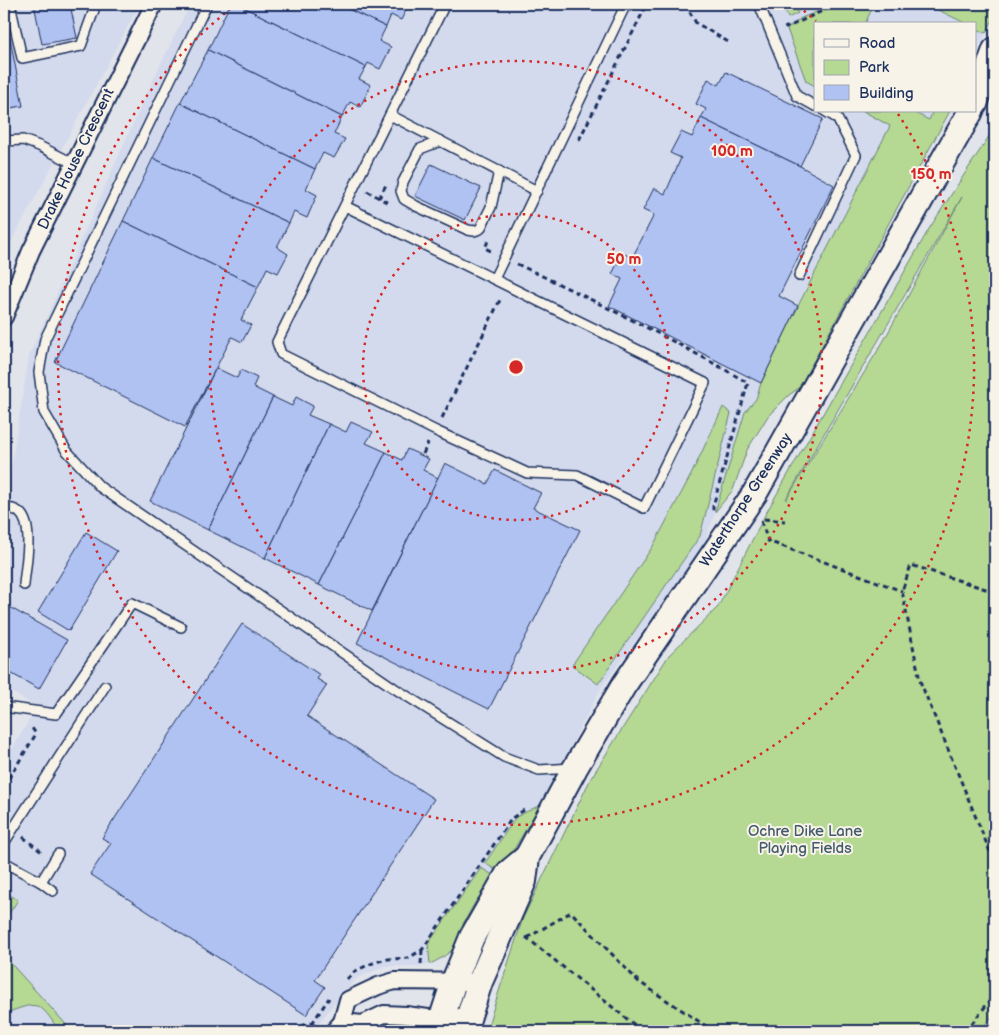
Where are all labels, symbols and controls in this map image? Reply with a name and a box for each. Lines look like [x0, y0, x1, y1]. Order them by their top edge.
legend [814, 22, 976, 112]
text: Road [859, 34, 895, 53]
text: Park [859, 58, 890, 77]
text: Building [859, 84, 914, 103]
street label: Drake House Crescent [34, 85, 119, 233]
text: 100 m [711, 142, 753, 161]
text: 150 m [910, 165, 952, 184]
text: 50 m [607, 250, 642, 269]
centre of rings [507, 358, 525, 376]
street label: Waterthorpe Greenway [696, 429, 797, 571]
park label: Ochre Dike Lane Playing Fields [748, 822, 862, 858]

